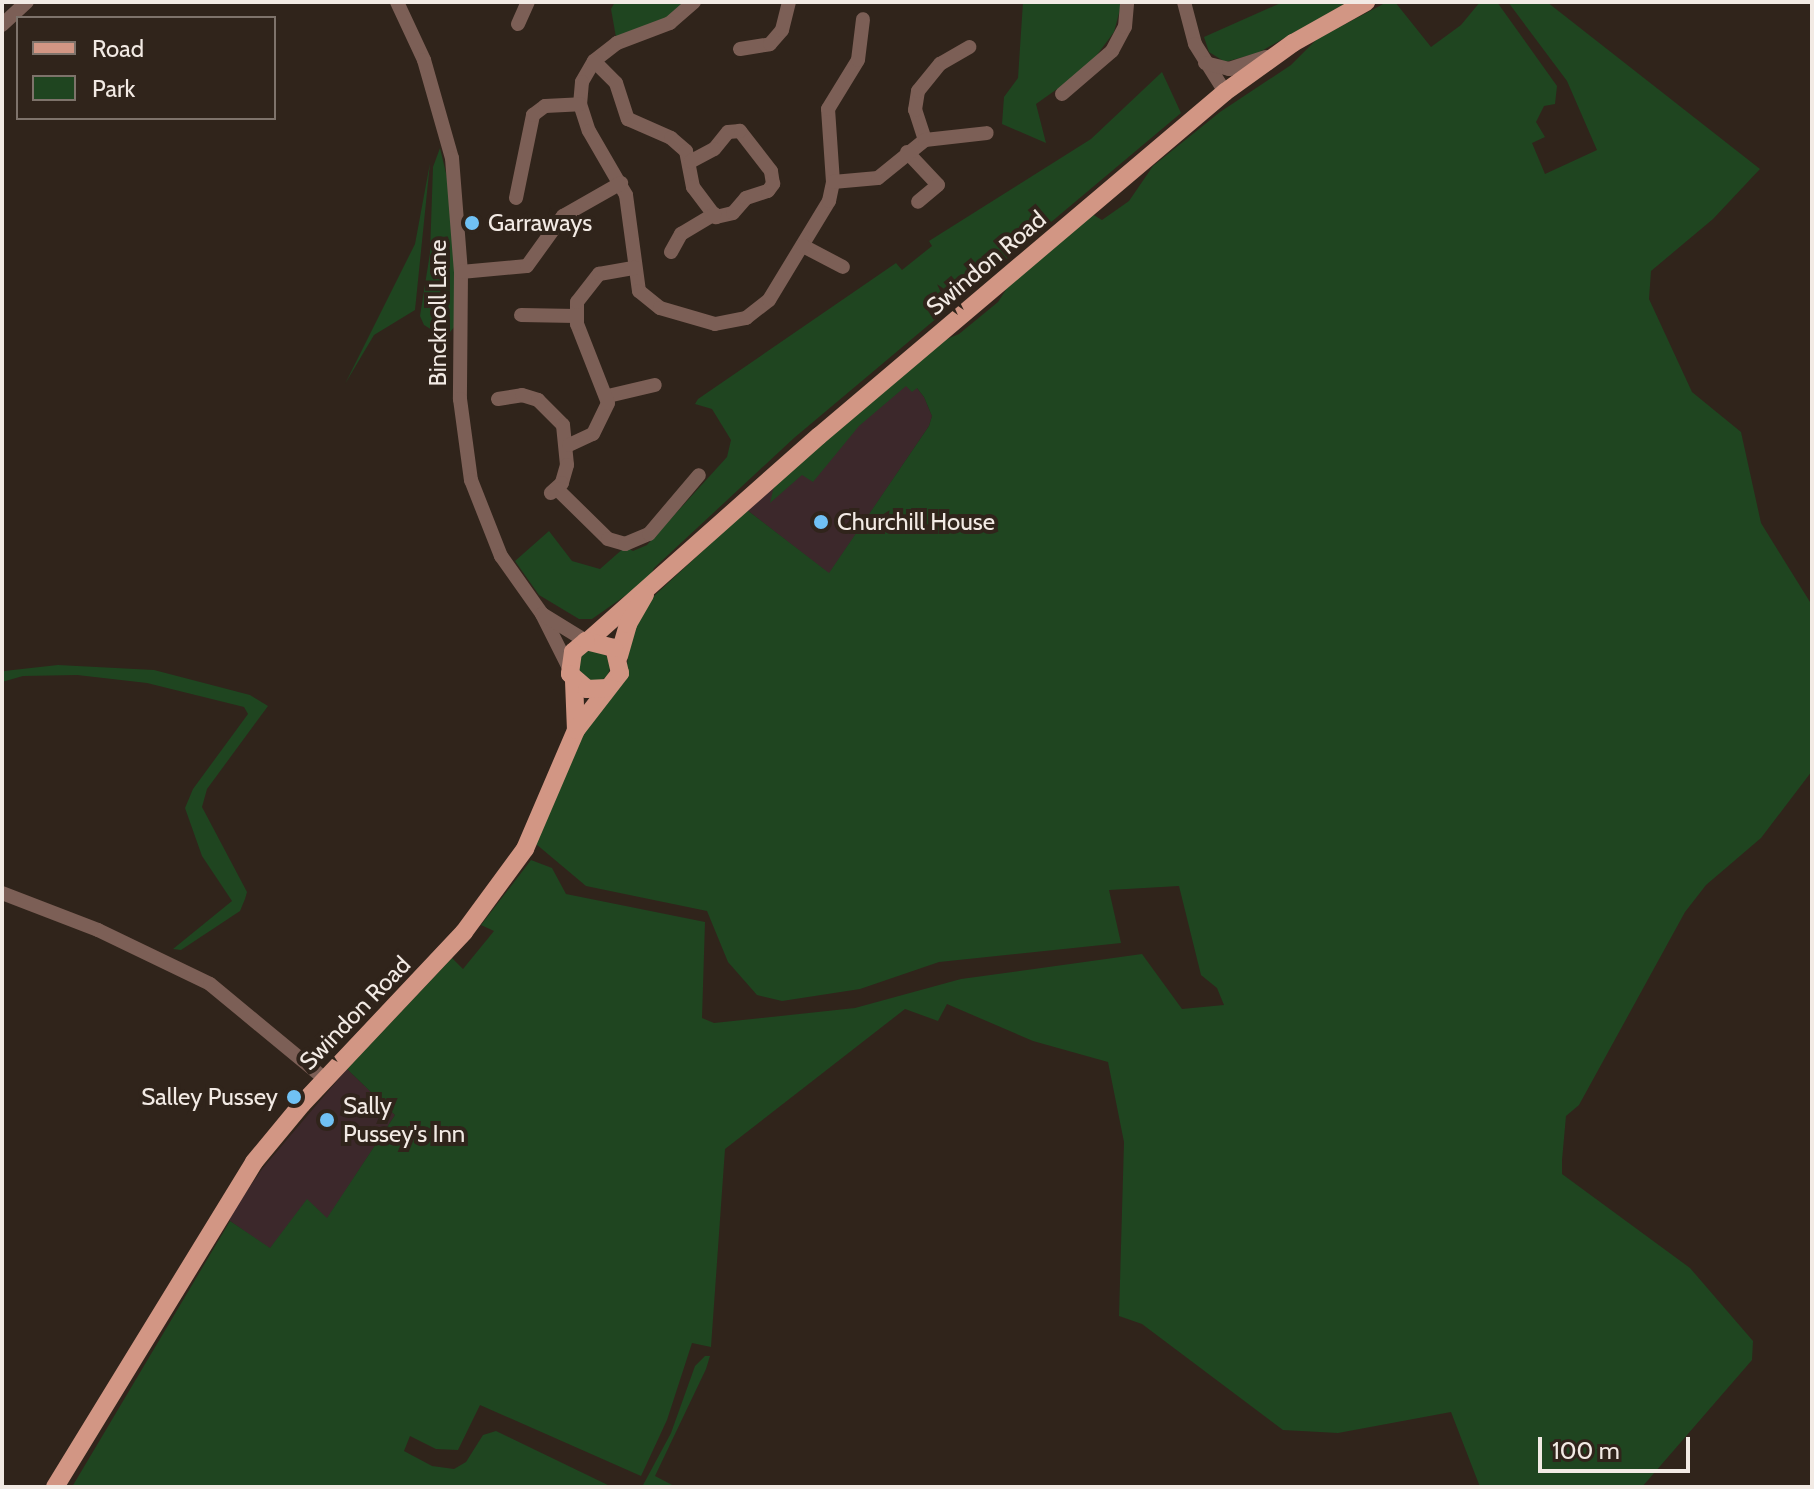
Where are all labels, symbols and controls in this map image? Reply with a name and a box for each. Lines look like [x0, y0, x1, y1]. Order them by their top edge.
legend [16, 16, 276, 120]
text: Road [92, 34, 144, 63]
text: Park [92, 74, 135, 103]
street label: Swindon Road [920, 205, 1052, 321]
place label: Garraways [488, 209, 592, 237]
marker: Garraways [463, 214, 481, 232]
street label: Bincknoll Lane [424, 240, 452, 386]
place label: Churchill House [837, 508, 995, 536]
marker: Churchill House [812, 513, 830, 531]
street label: Swindon Road [294, 950, 416, 1076]
place label: Salley Pussey [141, 1083, 278, 1111]
marker: Salley Pussey [285, 1088, 303, 1106]
place label: Sally Pussey's Inn [343, 1092, 465, 1148]
marker: Sally Pussey's Inn [318, 1111, 336, 1129]
scale bar [1542, 1421, 1694, 1471]
text: 100 m [1552, 1436, 1620, 1465]

